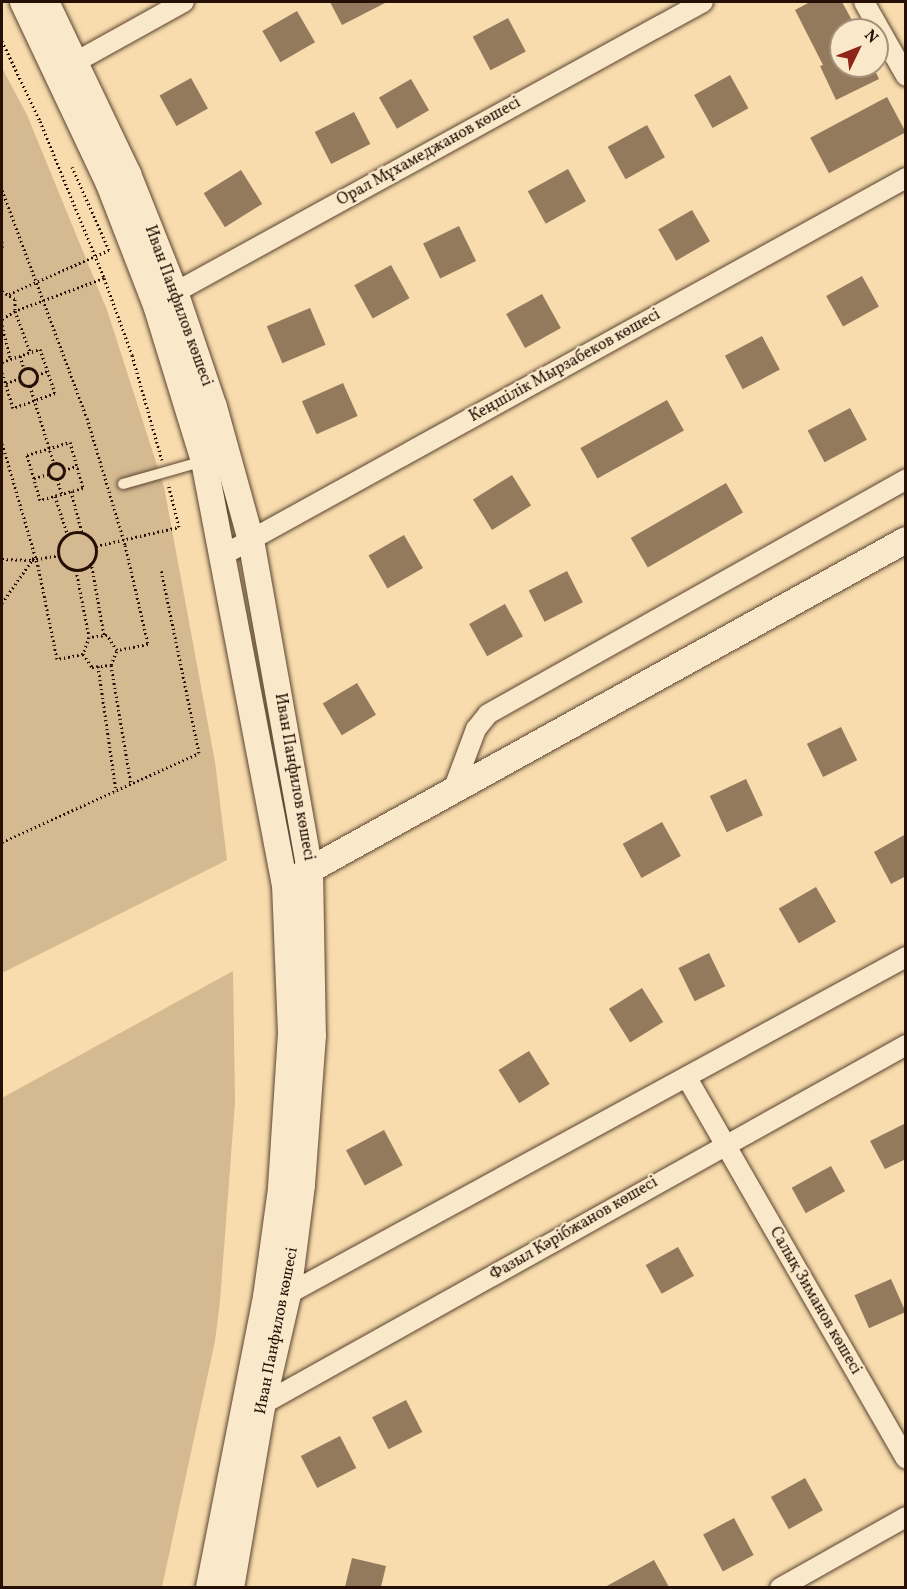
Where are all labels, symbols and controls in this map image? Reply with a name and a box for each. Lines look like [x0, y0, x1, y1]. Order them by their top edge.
north arrow [829, 18, 889, 78]
text: N [859, 25, 883, 49]
street label: Орал Мұхамеджанов көшесі [334, 93, 524, 211]
street label: Иван Панфилов көшесі [140, 223, 216, 389]
street label: Кеңшілік Мырзабеков көшесі [466, 305, 664, 427]
street label: Иван Панфилов көшесі [270, 692, 318, 862]
street label: Фазыл Кәрібжанов көшесі [487, 1173, 661, 1285]
street label: Салық Зиманов көшесі [765, 1224, 865, 1378]
street label: Иван Панфилов көшесі [251, 1246, 303, 1416]

